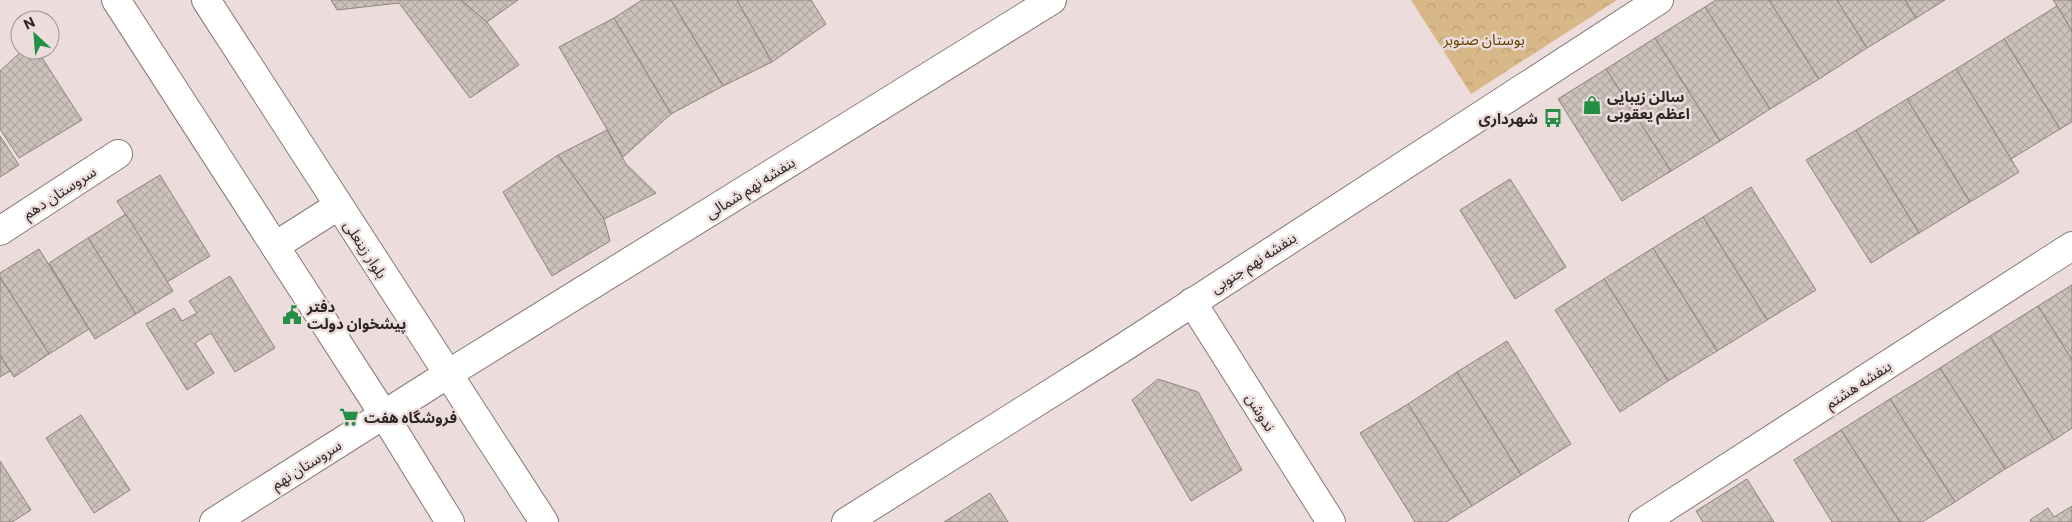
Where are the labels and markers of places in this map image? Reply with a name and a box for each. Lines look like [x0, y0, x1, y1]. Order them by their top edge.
place label: سالن زیبایی اعظم یعقوبی [1607, 87, 1690, 125]
shop icon: سالن زیبایی اعظم یعقوبی [1581, 94, 1603, 116]
bus stop icon: شهرداری [1542, 107, 1564, 129]
place label: شهرداری [1479, 109, 1538, 128]
place label: دفتر پیشخوان دولت [306, 297, 406, 334]
public building icon: دفتر پیشخوان دولت [281, 304, 303, 326]
supermarket icon: فروشگاه هفت [338, 406, 360, 428]
place label: فروشگاه هفت [364, 408, 457, 427]

